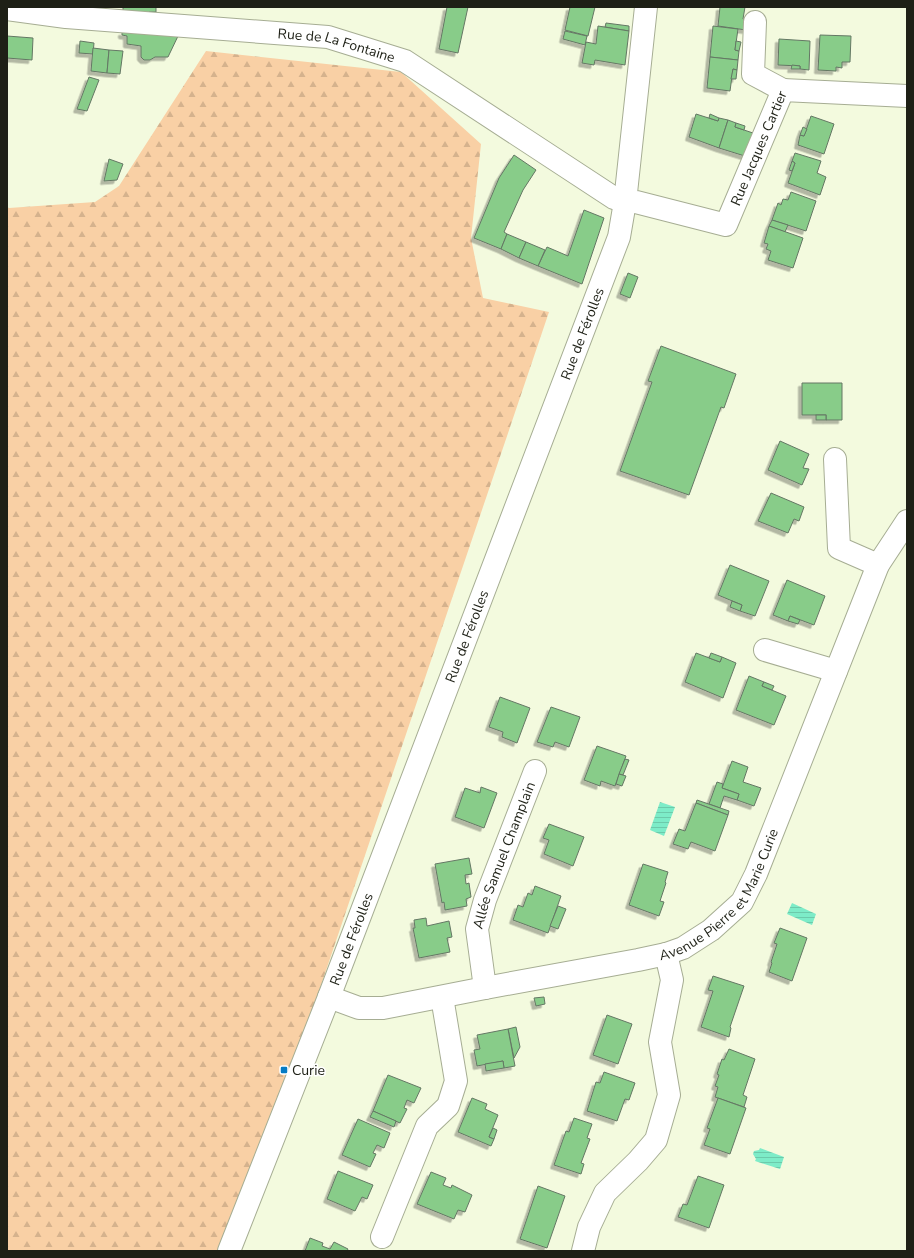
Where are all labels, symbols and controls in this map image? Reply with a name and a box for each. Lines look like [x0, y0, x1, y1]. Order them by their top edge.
street label: Rue de La Fontaine [277, 24, 397, 67]
street label: Rue Jacques Cartier [726, 88, 792, 209]
street label: Rue de Férolles [556, 285, 609, 383]
street label: Rue de Férolles [441, 587, 493, 685]
street label: Allée Samuel Champlain [468, 779, 540, 931]
street label: Avenue Pierre et Marie Curie [657, 826, 783, 965]
street label: Rue de Férolles [325, 890, 378, 988]
place label: Curie [292, 1061, 325, 1080]
marker: Curie [279, 1065, 289, 1075]

